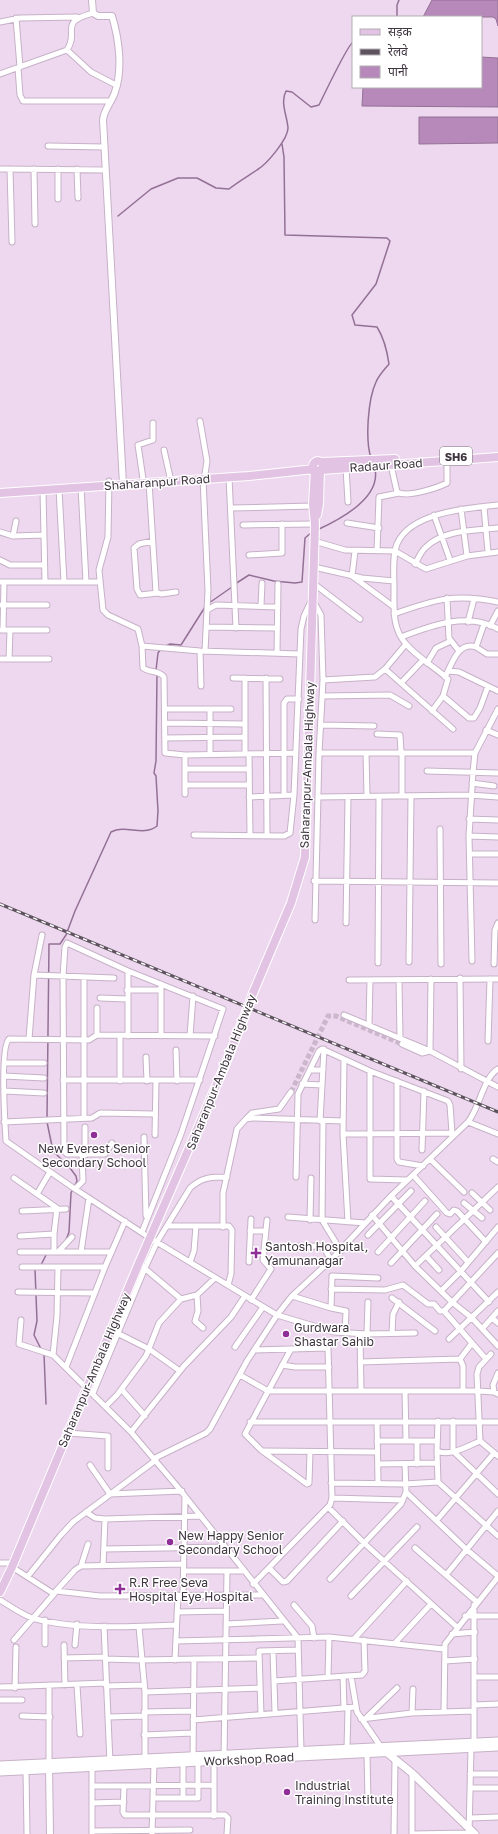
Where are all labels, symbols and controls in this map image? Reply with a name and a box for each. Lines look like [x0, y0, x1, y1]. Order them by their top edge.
legend [352, 16, 482, 88]
text: सड़क [388, 24, 413, 39]
text: रेलवे [388, 44, 408, 59]
text: पानी [388, 64, 409, 79]
road number: SH6 [440, 447, 472, 465]
street label: Radaur Road [349, 455, 423, 475]
street label: Shaharanpur Road [103, 471, 211, 493]
street label: Saharanpur-Ambala Highway [297, 681, 317, 849]
street label: Saharanpur-Ambala Highway [183, 992, 259, 1152]
marker: New Everest Senior Secondary School [89, 1130, 99, 1140]
place label: New Everest Senior Secondary School [38, 1141, 150, 1170]
place label: Santosh Hospital, Yamunanagar [265, 1239, 368, 1268]
marker: Santosh Hospital, Yamunanagar [250, 1247, 262, 1259]
street label: Saharanpur-Ambala Highway [55, 1290, 134, 1450]
place label: Gurdwara Shastar Sahib [294, 1320, 374, 1349]
marker: Gurdwara Shastar Sahib [281, 1329, 291, 1339]
place label: New Happy Senior Secondary School [178, 1528, 284, 1557]
marker: New Happy Senior Secondary School [165, 1537, 175, 1547]
place label: R.R Free Seva Hospital Eye Hospital [129, 1575, 253, 1604]
marker: R.R Free Seva Hospital Eye Hospital [114, 1583, 126, 1595]
street label: Workshop Road [203, 1749, 295, 1769]
place label: Industrial Training Institute [295, 1778, 394, 1807]
marker: Industrial Training Institute [282, 1787, 292, 1797]

